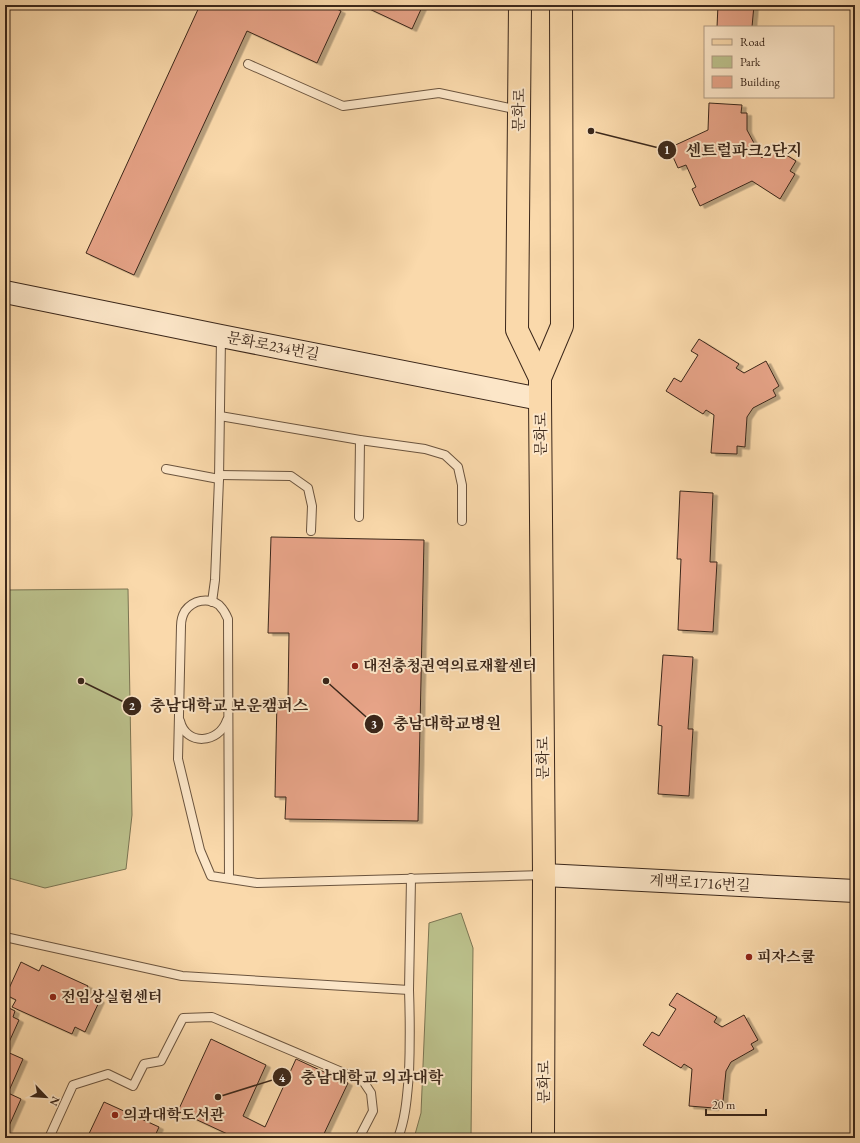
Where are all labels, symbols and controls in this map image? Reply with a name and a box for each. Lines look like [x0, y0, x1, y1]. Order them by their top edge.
legend [704, 26, 834, 98]
text: Road [740, 34, 766, 50]
text: Park [740, 54, 761, 70]
text: Building [740, 74, 781, 90]
street label: 문화로 [509, 88, 528, 132]
callout: 센트럴파크2단지 [657, 136, 810, 164]
text: 센트럴파크2단지 [686, 140, 802, 161]
text: 1 [664, 142, 670, 158]
street label: 문화로234번길 [225, 327, 321, 364]
street label: 문화로 [531, 412, 550, 456]
place label: 대전충청권역의료재활센터 [363, 656, 537, 675]
marker: 대전충청권역의료재활센터 [350, 661, 360, 671]
callout: 충남대학교 보운캠퍼스 [122, 692, 316, 720]
text: 충남대학교 보운캠퍼스 [150, 695, 309, 716]
text: 2 [129, 698, 136, 714]
callout: 충남대학교병원 [364, 710, 509, 738]
text: 충남대학교병원 [393, 713, 501, 734]
text: 3 [371, 716, 377, 732]
street label: 문화로 [533, 736, 552, 780]
street label: 계백로1716번길 [649, 870, 751, 895]
place label: 피자스쿨 [757, 947, 815, 966]
marker: 피자스쿨 [744, 952, 754, 962]
place label: 전임상실험센터 [61, 987, 162, 1006]
marker: 전임상실험센터 [48, 992, 58, 1002]
street label: 문화로 [534, 1060, 553, 1104]
callout: 충남대학교 의과대학 [272, 1063, 451, 1091]
text: 충남대학교 의과대학 [301, 1067, 444, 1088]
text: 4 [279, 1070, 286, 1086]
north arrow [26, 1077, 66, 1117]
scale bar [706, 1091, 766, 1117]
text: N [47, 1094, 63, 1108]
text: 20 m [712, 1097, 736, 1113]
place label: 의과대학도서관 [123, 1105, 225, 1124]
marker: 의과대학도서관 [110, 1110, 120, 1120]

